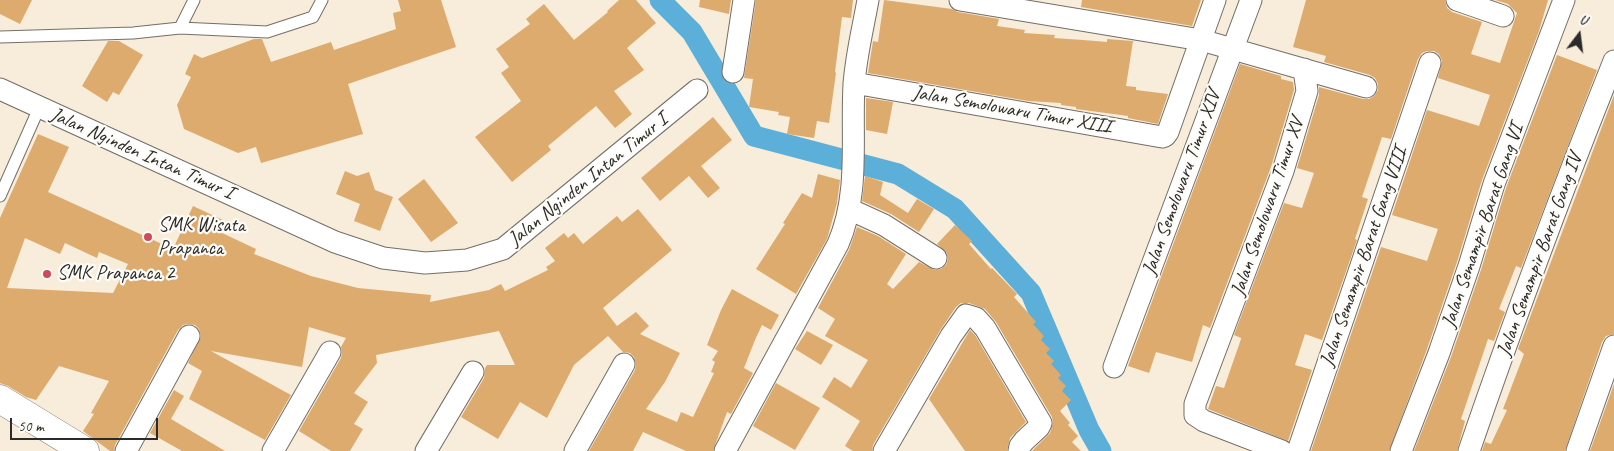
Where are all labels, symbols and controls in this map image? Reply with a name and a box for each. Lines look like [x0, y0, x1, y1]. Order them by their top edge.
north arrow [1554, 10, 1604, 60]
text: U [1578, 11, 1588, 29]
street label: Jalan Semolowaru Timur XIII [911, 81, 1113, 139]
street label: Jalan Semolowaru Timur XIV [1137, 87, 1227, 279]
street label: Jalan Nginden Intan Timur I [47, 103, 237, 205]
street label: Jalan Nginden Intan Timur I [504, 108, 672, 252]
street label: Jalan Semolowaru Timur XV [1226, 115, 1310, 299]
street label: Jalan Semampir Barat Gang VI [1437, 121, 1529, 331]
street label: Jalan Semampir Barat Gang VIII [1315, 144, 1413, 370]
street label: Jalan Semampir Barat Gang IV [1492, 150, 1588, 360]
place label: SMK Wisata Prapanca [158, 214, 245, 261]
marker: SMK Wisata Prapanca [142, 231, 154, 243]
place label: SMK Prapanca 2 [57, 262, 174, 286]
marker: SMK Prapanca 2 [41, 268, 53, 280]
scale bar [12, 408, 160, 440]
text: 50 m [18, 417, 44, 436]

